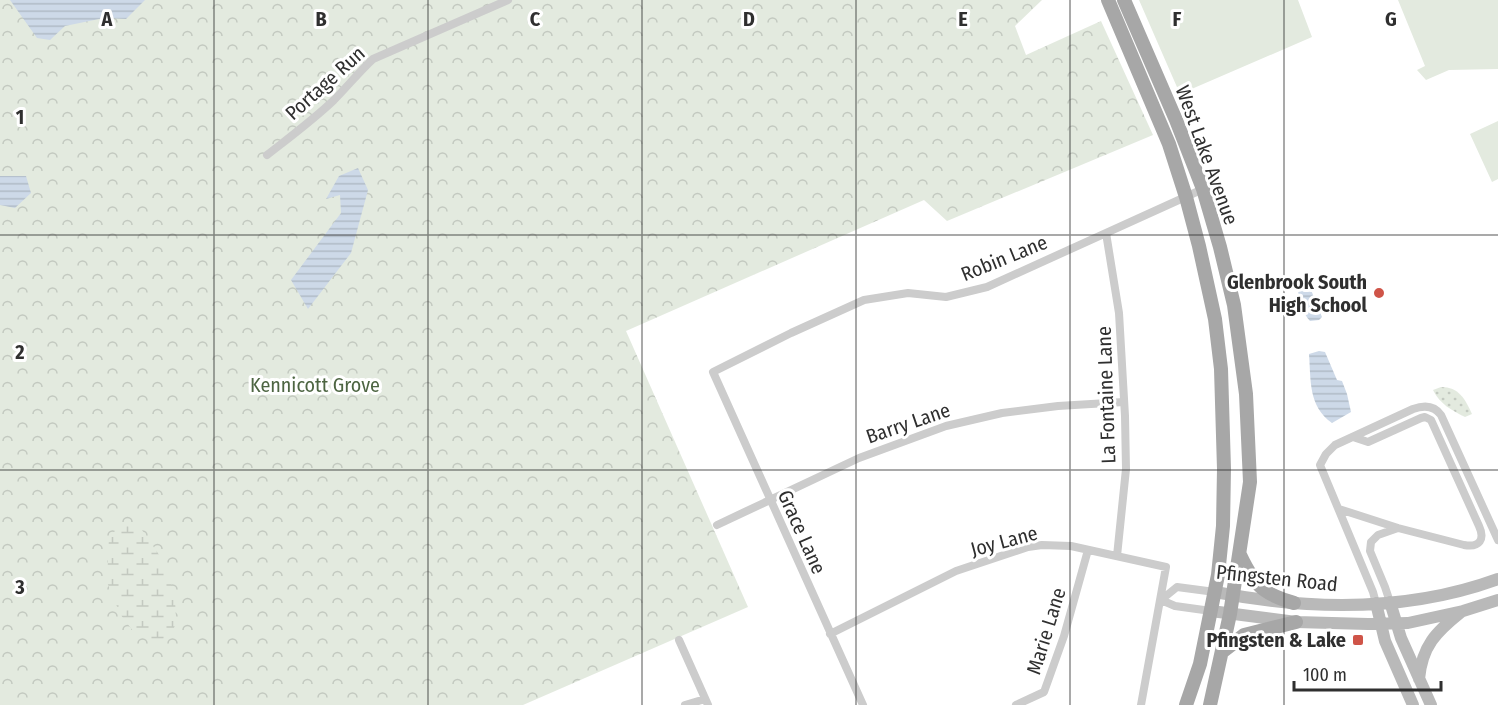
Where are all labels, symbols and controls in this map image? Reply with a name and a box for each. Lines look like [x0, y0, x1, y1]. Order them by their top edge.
text: A [101, 7, 114, 31]
text: B [315, 7, 327, 31]
text: C [530, 7, 541, 31]
text: D [743, 7, 755, 31]
text: E [958, 7, 968, 31]
text: F [1173, 7, 1182, 31]
text: G [1385, 7, 1397, 31]
street label: Portage Run [280, 41, 370, 125]
street label: West Lake Avenue [1171, 82, 1243, 228]
text: 1 [16, 105, 24, 129]
street label: Robin Lane [957, 230, 1051, 286]
place label: Glenbrook South High School [1227, 270, 1368, 317]
marker: Glenbrook South High School [1372, 286, 1386, 300]
street label: La Fontaine Lane [1092, 326, 1120, 464]
text: 2 [14, 340, 25, 364]
park label: Kennicott Grove [250, 373, 380, 397]
street label: Barry Lane [863, 397, 953, 449]
street label: Grace Lane [773, 486, 831, 578]
street label: Joy Lane [968, 521, 1040, 561]
street label: Pfingsten Road [1215, 560, 1339, 596]
text: 3 [14, 575, 25, 599]
street label: Marie Lane [1021, 585, 1071, 677]
place label: Pfingsten & Lake [1207, 628, 1346, 652]
marker: Pfingsten & Lake [1351, 633, 1365, 647]
scale bar [1294, 654, 1441, 692]
text: 100 m [1303, 664, 1347, 686]

